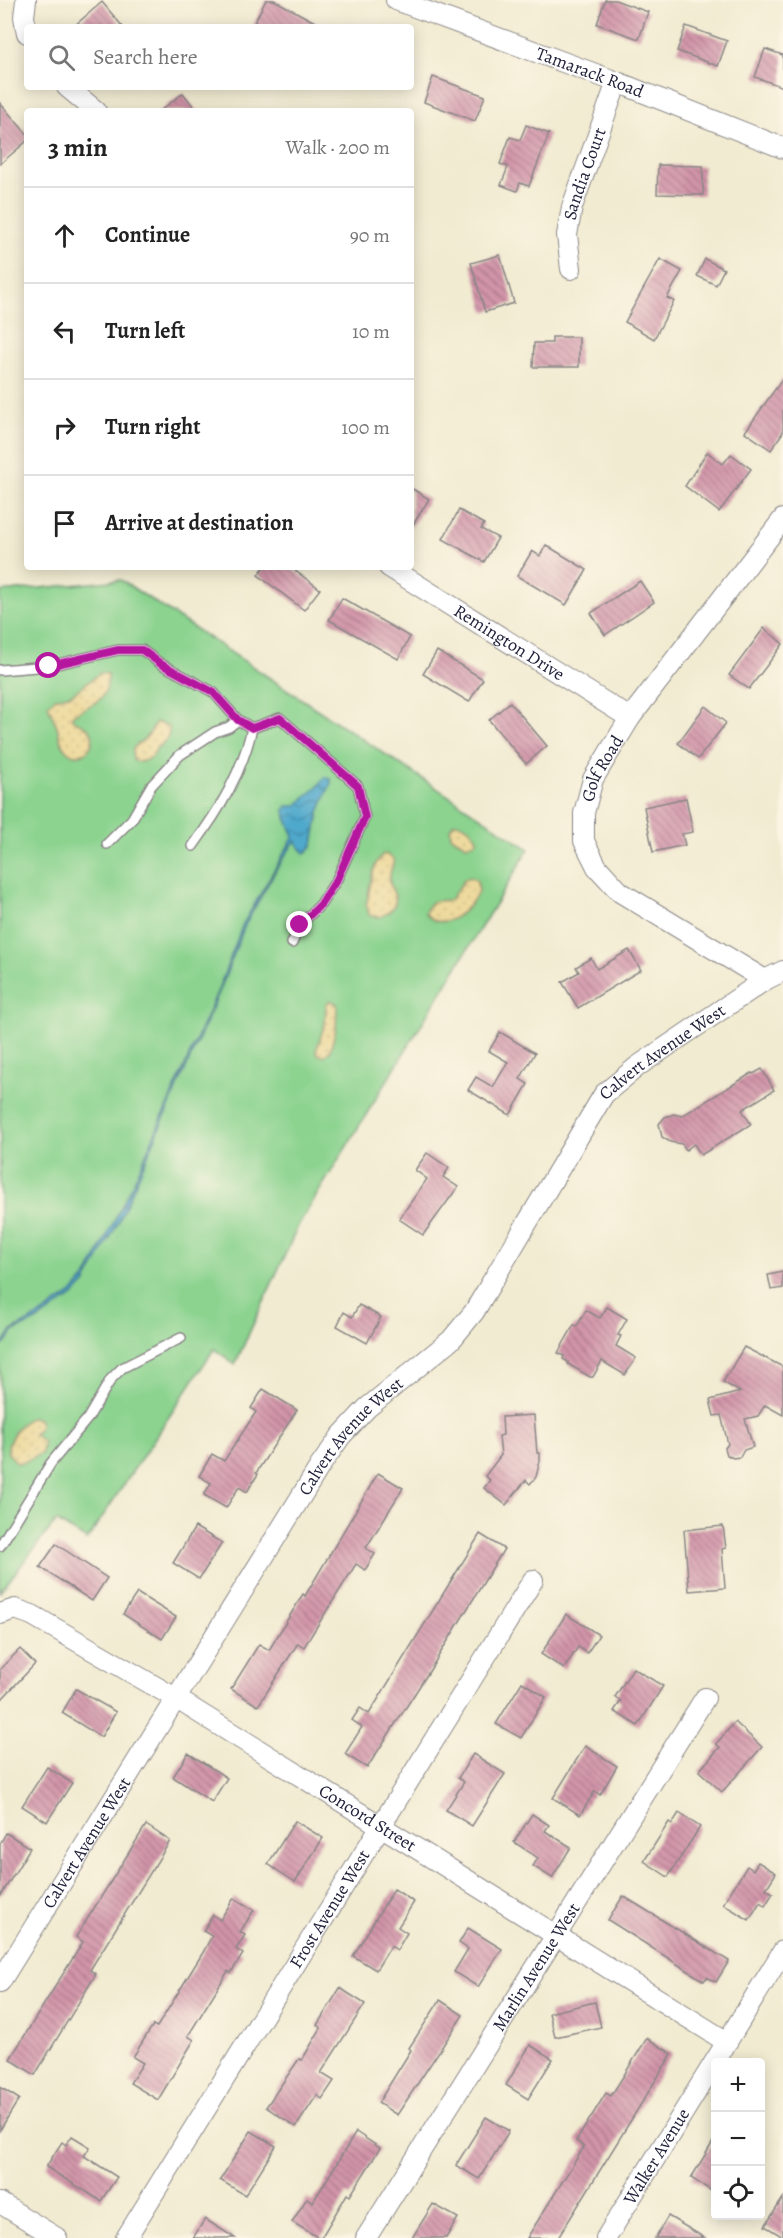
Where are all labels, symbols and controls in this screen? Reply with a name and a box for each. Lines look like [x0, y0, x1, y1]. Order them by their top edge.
search box [24, 24, 414, 90]
icon: search [45, 41, 78, 74]
street label: Tamarack Road [533, 41, 648, 104]
text: Search here [93, 42, 198, 72]
street label: Sandia Court [558, 124, 612, 222]
text: 3 min [48, 130, 108, 165]
text: Walk · 200 m [286, 134, 390, 161]
icon: ahead [48, 219, 81, 252]
text: Continue [105, 220, 190, 250]
text: 90 m [350, 222, 390, 249]
icon: left [48, 315, 81, 348]
text: Turn left [105, 316, 185, 346]
text: 10 m [352, 318, 390, 345]
icon: right [48, 411, 81, 444]
text: Turn right [105, 412, 201, 442]
text: 100 m [341, 414, 390, 441]
icon: arrive [48, 507, 81, 540]
text: Arrive at destination [105, 508, 294, 538]
street label: Remington Drive [449, 599, 569, 686]
route start [35, 652, 61, 678]
street label: Golf Road [576, 730, 629, 804]
route end [286, 911, 312, 937]
street label: Calvert Avenue West [594, 998, 730, 1105]
street label: Calvert Avenue West [293, 1371, 408, 1500]
street label: Calvert Avenue West [37, 1772, 136, 1913]
street label: Concord Street [314, 1778, 421, 1857]
street label: Frost Avenue West [284, 1845, 375, 1973]
street label: Marlin Avenue West [487, 1898, 585, 2036]
map controls [711, 2058, 765, 2220]
button: + [711, 2058, 765, 2112]
street label: Walker Avenue [617, 2104, 695, 2210]
button: − [711, 2112, 765, 2166]
button: locate [711, 2166, 765, 2220]

